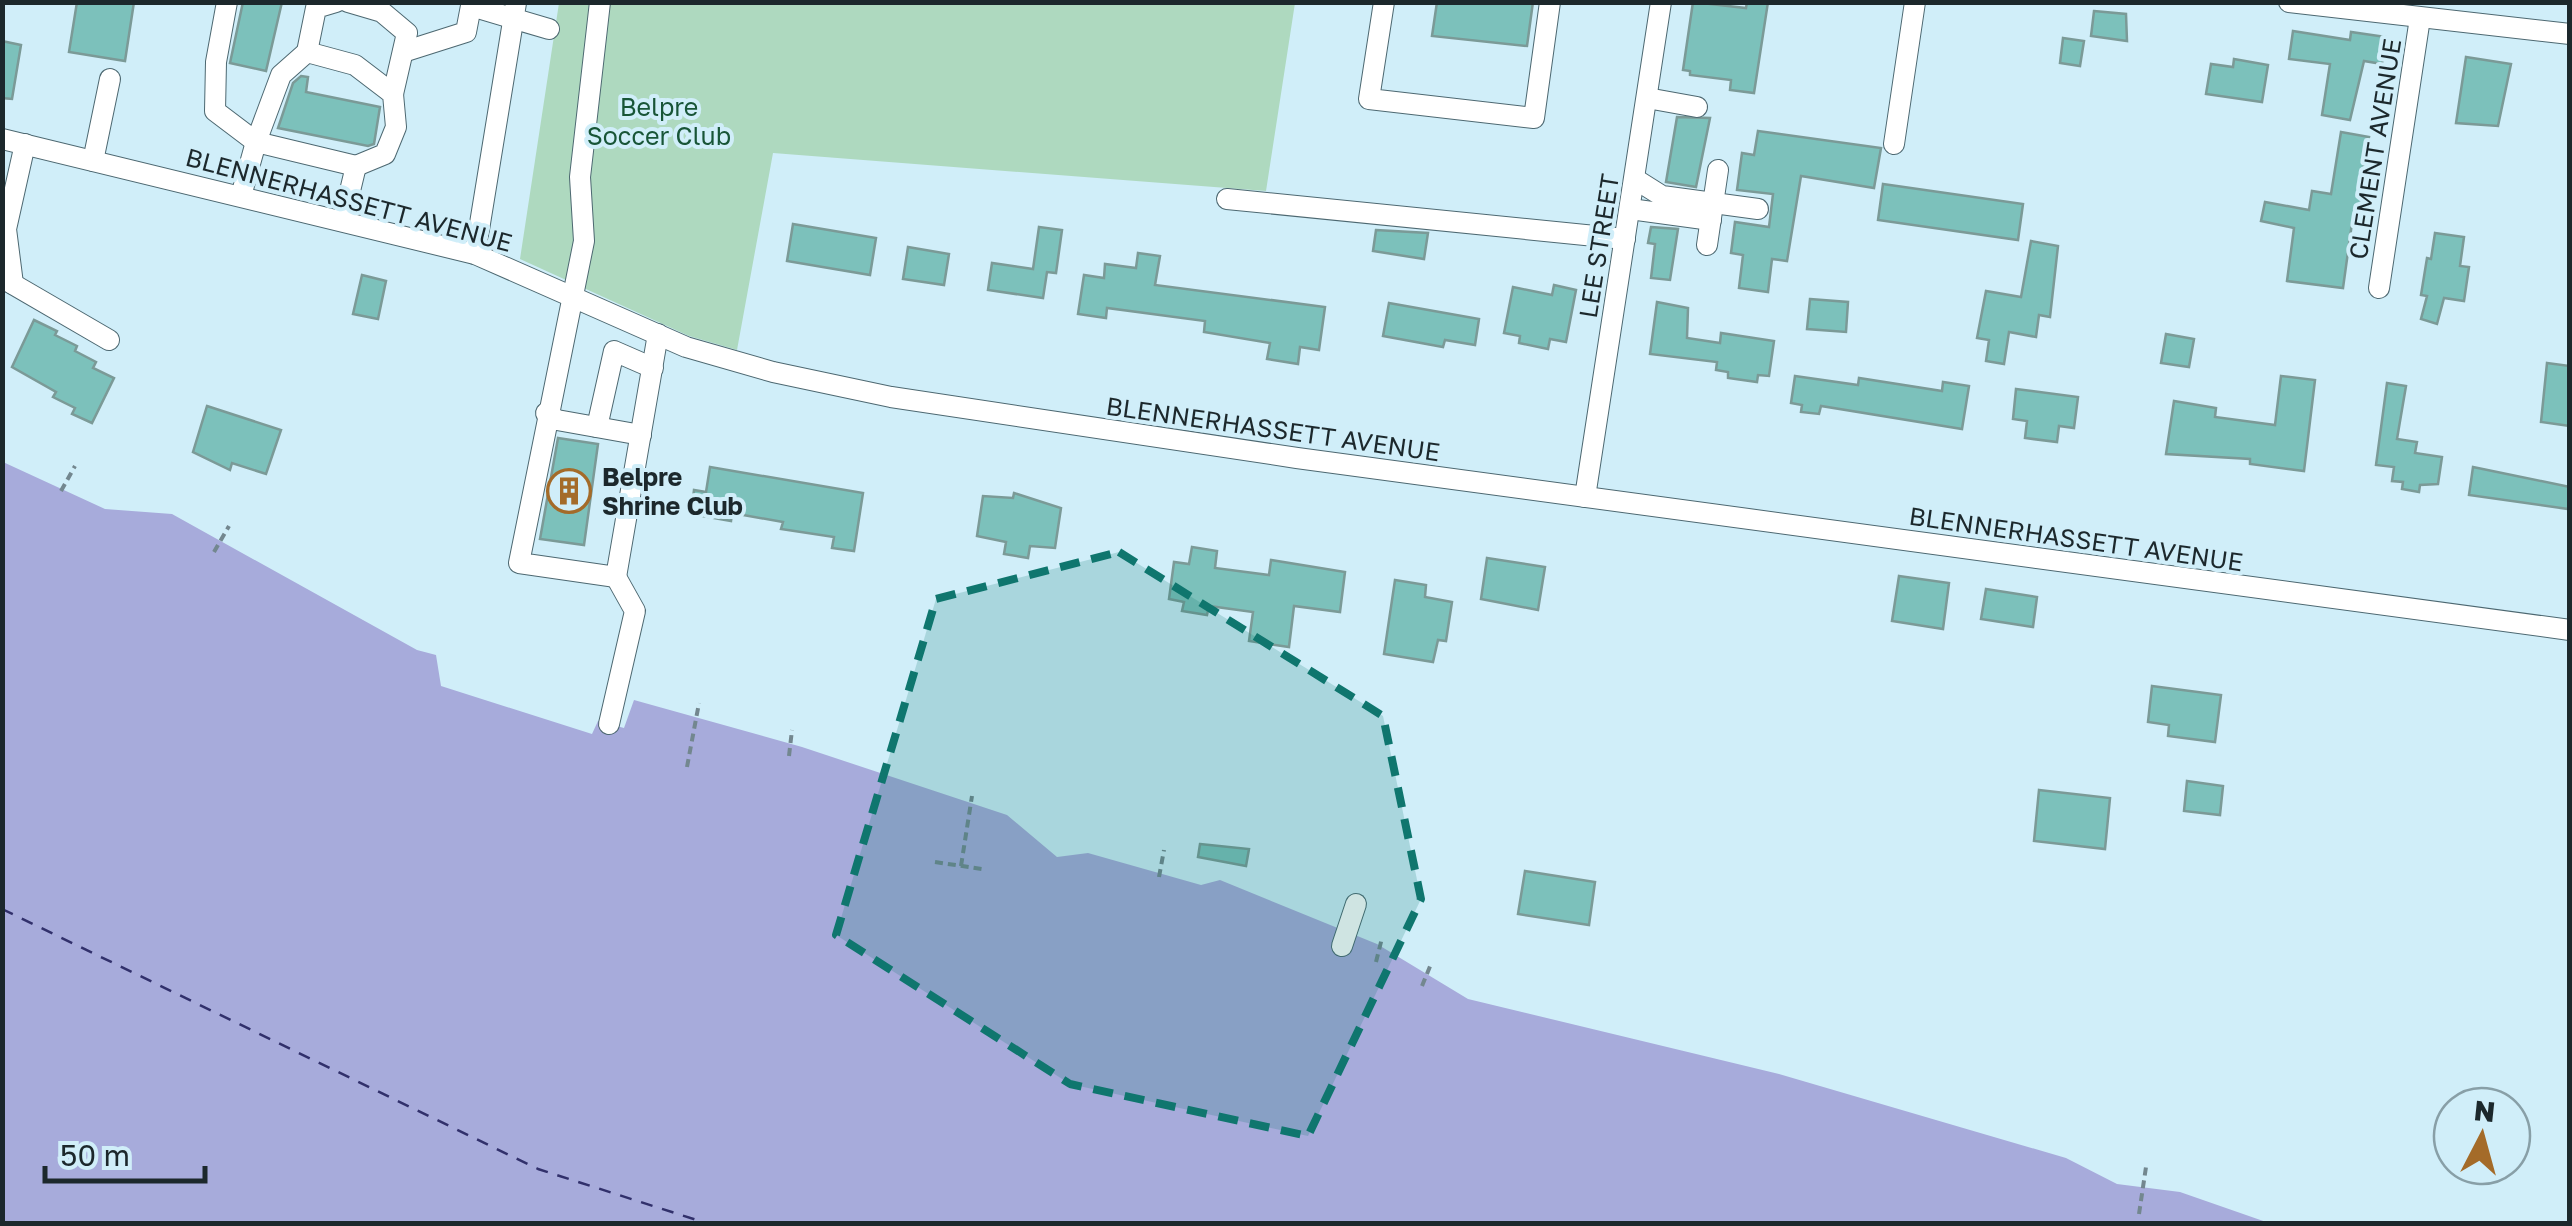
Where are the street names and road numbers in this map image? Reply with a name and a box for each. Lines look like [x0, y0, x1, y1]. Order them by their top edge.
street label: CLEMENT AVENUE [2342, 36, 2407, 261]
street label: BLENNERHASSETT AVENUE [182, 141, 516, 258]
street label: LEE STREET [1572, 172, 1625, 320]
street label: BLENNERHASSETT AVENUE [1104, 390, 1442, 467]
street label: BLENNERHASSETT AVENUE [1907, 500, 2245, 577]

